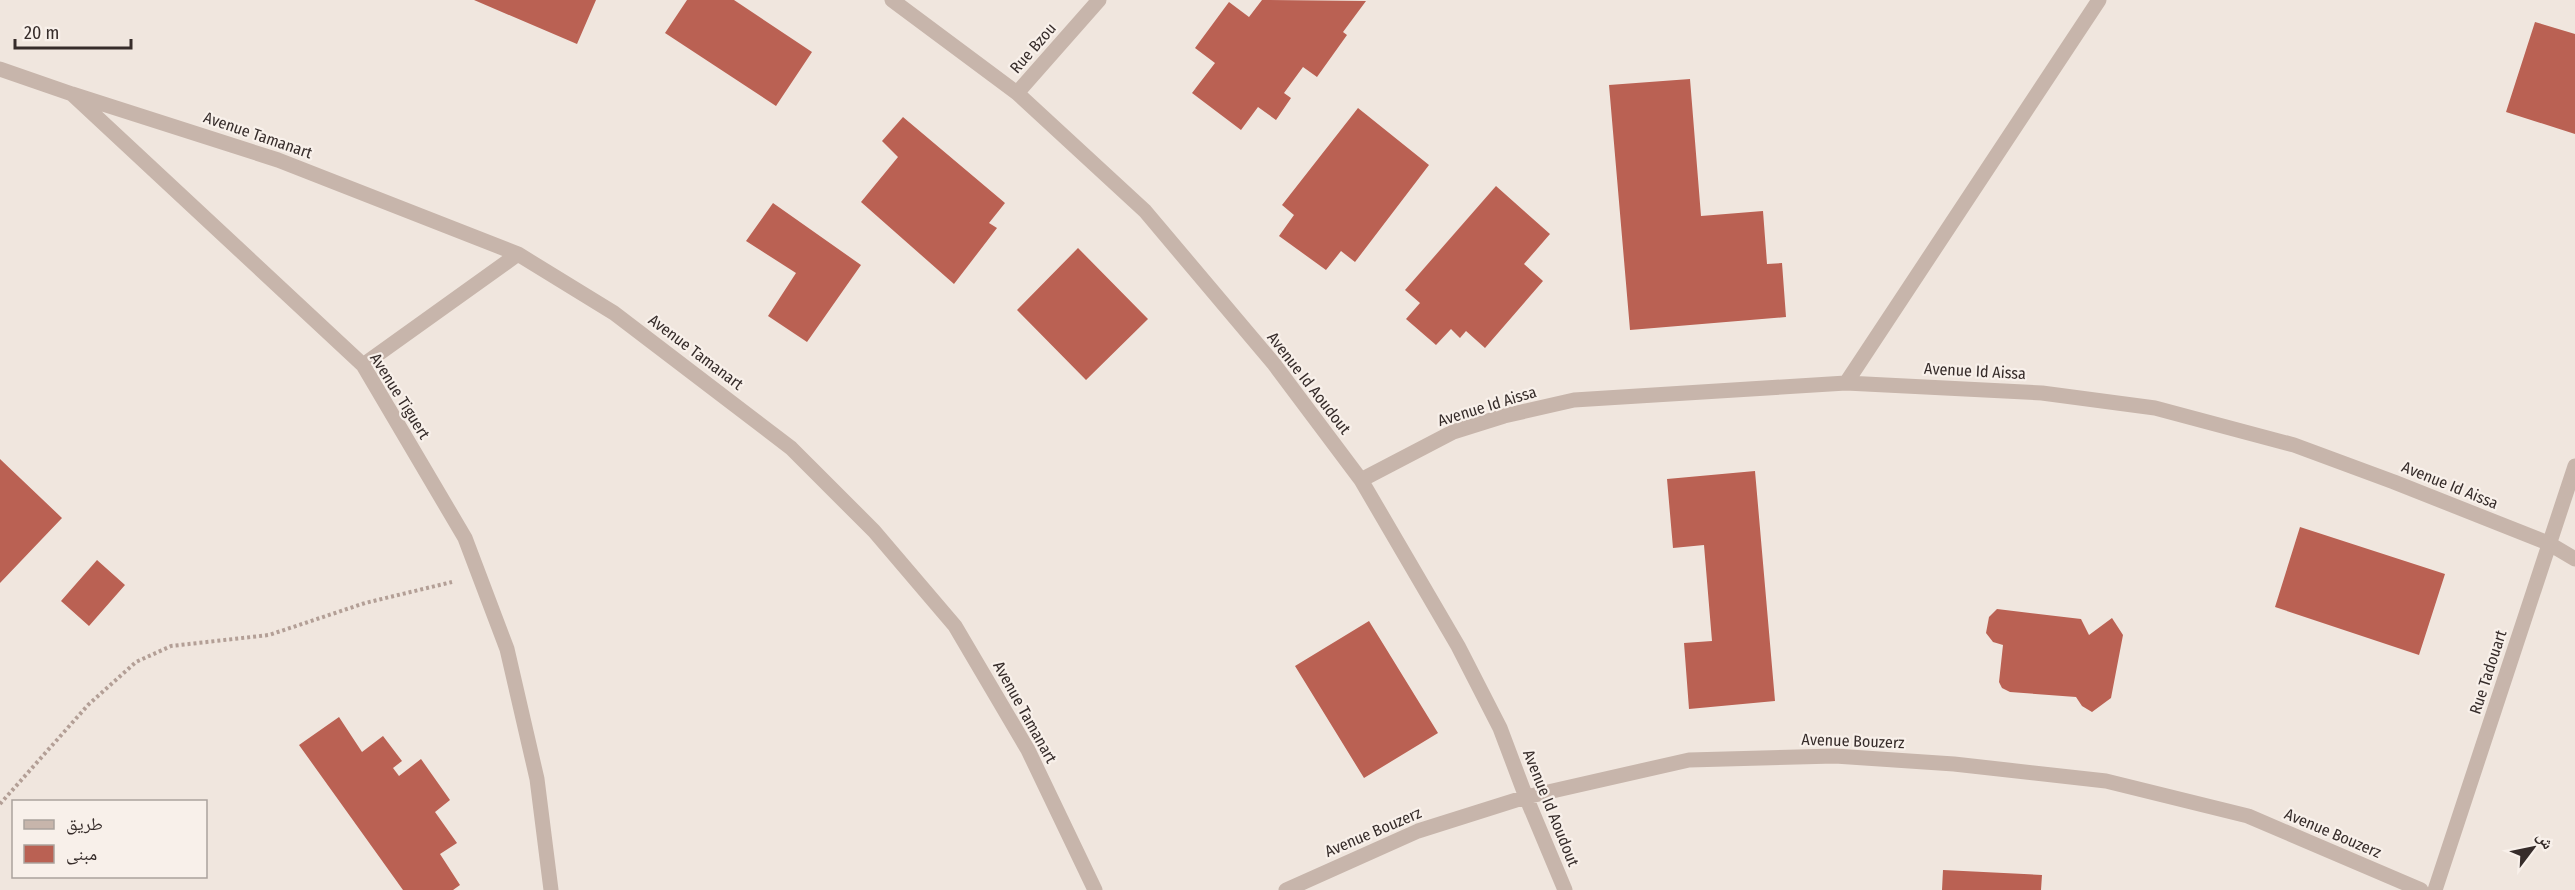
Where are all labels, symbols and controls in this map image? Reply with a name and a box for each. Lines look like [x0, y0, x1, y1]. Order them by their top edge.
scale bar [15, 12, 130, 50]
street label: Rue Bzou [1006, 19, 1060, 77]
text: 20 m [24, 22, 59, 44]
street label: Avenue Tamanart [201, 108, 315, 163]
street label: Avenue Tamanart [645, 310, 748, 394]
street label: Avenue Id Aoudout [1263, 328, 1355, 438]
street label: Avenue Tiguert [366, 350, 434, 443]
street label: Avenue Id Aissa [1924, 359, 2027, 383]
street label: Avenue Id Aissa [1435, 382, 1539, 430]
street label: Avenue Id Aissa [2399, 457, 2501, 513]
street label: Rue Tadouart [2465, 627, 2511, 716]
street label: Avenue Tamanart [989, 658, 1061, 767]
street label: Avenue Bouzerz [1801, 730, 1905, 752]
street label: Avenue Id Aoudout [1519, 747, 1583, 870]
legend [12, 800, 207, 878]
street label: Avenue Bouzerz [1322, 803, 1424, 861]
street label: Avenue Bouzerz [2282, 804, 2384, 862]
text: طريق [66, 813, 103, 835]
north arrow [2503, 818, 2563, 878]
text: ش [2533, 828, 2558, 853]
text: مبنى [66, 843, 97, 865]

